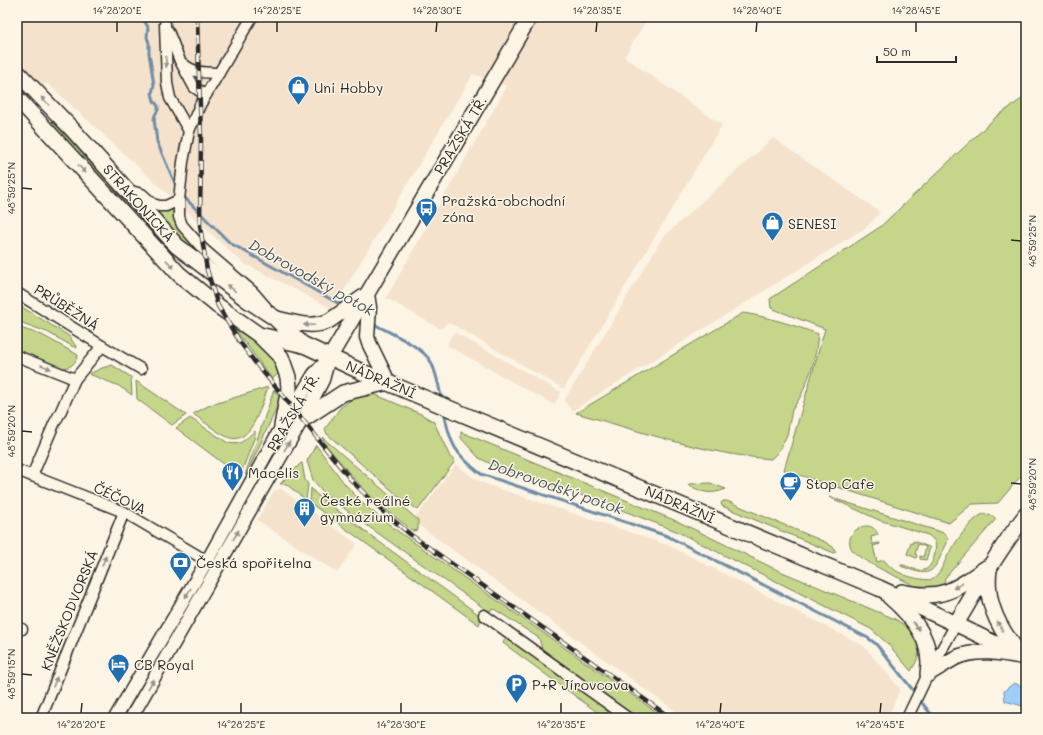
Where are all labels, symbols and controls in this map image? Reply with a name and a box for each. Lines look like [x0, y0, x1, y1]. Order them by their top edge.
text: 14°28'20"E [92, 3, 142, 17]
text: 14°28'25"E [253, 3, 302, 17]
text: 14°28'30"E [412, 3, 462, 17]
text: 14°28'35"E [573, 3, 622, 17]
text: 14°28'40"E [732, 3, 782, 17]
text: 14°28'45"E [892, 3, 941, 17]
scale bar [877, 38, 956, 64]
text: 50 m [883, 43, 911, 59]
one-way arrow [163, 56, 170, 68]
shop icon: Uni Hobby [285, 74, 311, 107]
place label: Uni Hobby [314, 78, 383, 97]
street label: PRAŽSKÁ TŘ. [429, 92, 491, 178]
one-way arrow [40, 96, 50, 106]
street label: STRAKONICKÁ [99, 160, 179, 246]
text: 48°59'25"N [4, 162, 18, 214]
one-way arrow [77, 164, 86, 174]
place label: Pražská-obchodní zóna [442, 191, 566, 226]
bus stop icon: Pražská-obchodní zóna [413, 195, 439, 228]
shop icon: SENESI [759, 210, 785, 243]
place label: SENESI [788, 214, 836, 233]
text: 48°59'25"N [1025, 215, 1039, 267]
water label: Dobrovodský potok [245, 234, 379, 320]
one-way arrow [165, 259, 174, 270]
street label: PRŮBĚŽNÁ [31, 280, 103, 334]
one-way arrow [226, 284, 237, 292]
one-way arrow [303, 321, 315, 328]
street label: NÁDRAŽNÍ [343, 356, 419, 402]
one-way arrow [40, 365, 52, 371]
street label: PRAŽSKÁ TŘ. [262, 369, 324, 455]
text: 48°59'20"N [4, 405, 18, 457]
one-way arrow [284, 440, 291, 452]
water label: Dobrovodský potok [486, 454, 627, 519]
text: 48°59'20"N [1025, 458, 1039, 510]
restaurant icon: Macelis [220, 459, 246, 492]
place label: Macelis [248, 463, 299, 482]
cafe icon: Stop Cafe [777, 470, 803, 503]
place label: Stop Cafe [806, 474, 874, 493]
street label: ČÉČOVA [91, 478, 149, 518]
street label: NÁDRAŽNÍ [642, 481, 718, 527]
place label: České reálné gymnázium [320, 491, 410, 526]
building icon: České reálné gymnázium [292, 495, 318, 528]
one-way arrow [233, 529, 240, 541]
street label: KNĚŽSKODVORSKÁ [36, 547, 102, 673]
bank icon: Česká spořitelna [167, 549, 193, 582]
place label: Česká spořitelna [196, 553, 312, 572]
one-way arrow [101, 556, 107, 567]
one-way arrow [952, 583, 963, 590]
one-way arrow [185, 587, 192, 599]
one-way arrow [912, 620, 920, 631]
one-way arrow [997, 620, 1003, 632]
text: 48°59'15"N [4, 649, 18, 699]
hotel icon: CB Royal [105, 651, 131, 684]
place label: CB Royal [134, 655, 194, 674]
parking icon: P+R Jírovcova [503, 671, 529, 704]
one-way arrow [53, 675, 59, 687]
place label: P+R Jírovcova [532, 675, 629, 694]
one-way arrow [147, 678, 154, 690]
text: 14°28'20"E [56, 717, 106, 731]
text: 14°28'25"E [217, 717, 266, 731]
text: 14°28'30"E [376, 717, 426, 731]
text: 14°28'35"E [537, 717, 586, 731]
text: 14°28'40"E [695, 717, 745, 731]
text: 14°28'45"E [856, 717, 905, 731]

